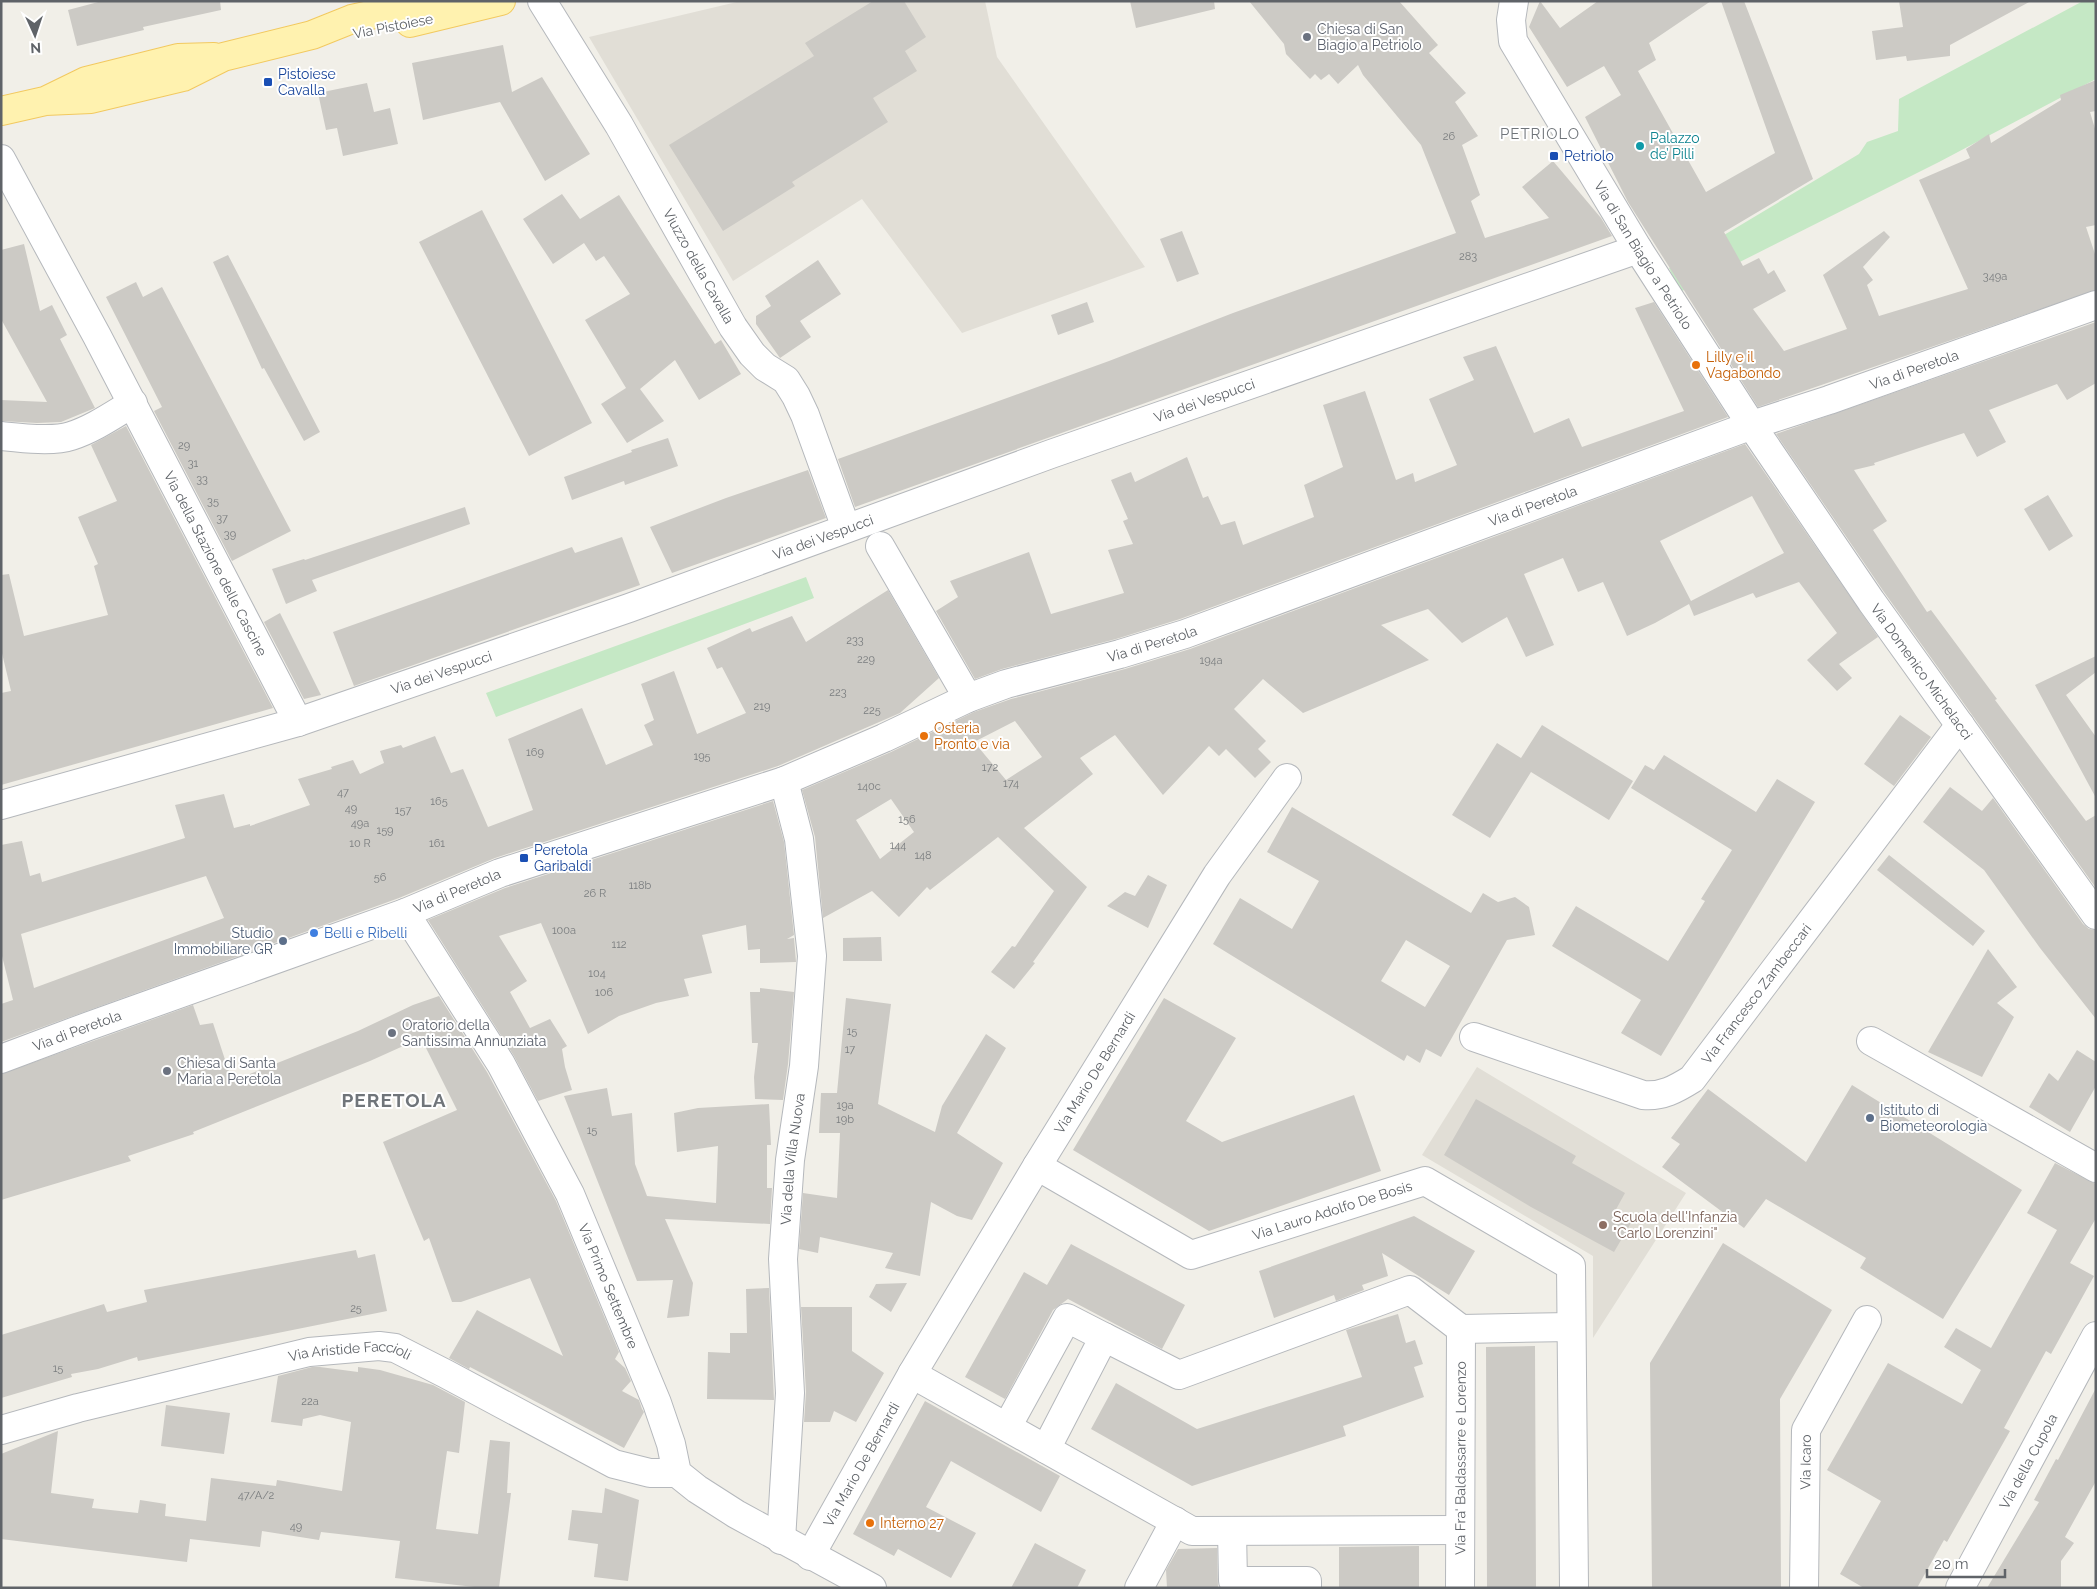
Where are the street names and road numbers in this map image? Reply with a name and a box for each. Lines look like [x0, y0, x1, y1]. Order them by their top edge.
street label: Via Pistoiese [352, 10, 434, 42]
street label: Via di San Biagio a Petriolo [1591, 178, 1696, 332]
street label: Viuzzo della Cavalla [660, 206, 737, 326]
street label: Via di Peretola [1867, 347, 1961, 393]
street label: Via dei Vespucci [1152, 375, 1257, 425]
street label: Via della Stazione delle Cascine [161, 469, 270, 659]
street label: Via di Peretola [1486, 482, 1579, 530]
street label: Via dei Vespucci [771, 512, 875, 563]
street label: Via Domenico Michelacci [1868, 601, 1976, 743]
street label: Via di Peretola [1105, 622, 1199, 665]
street label: Via dei Vespucci [389, 648, 494, 697]
street label: Via di Peretola [411, 866, 503, 917]
street label: Via Francesco Zambeccari [1698, 921, 1815, 1067]
street label: Via di Peretola [30, 1007, 123, 1054]
street label: Via Mario De Bernardi [1051, 1009, 1138, 1137]
street label: Via della Villa Nuova [777, 1092, 808, 1225]
street label: Via Lauro Adolfo De Bosis [1250, 1178, 1414, 1243]
street label: Via Primo Settembre [575, 1221, 642, 1351]
street label: Via Aristide Faccioli [287, 1338, 414, 1365]
street label: Via Fra' Baldassarre e Lorenzo [1452, 1361, 1469, 1555]
street label: Via Mario De Bernardi [820, 1399, 903, 1529]
street label: Via della Cupola [1996, 1411, 2061, 1512]
street label: Via Icaro [1797, 1434, 1814, 1490]

